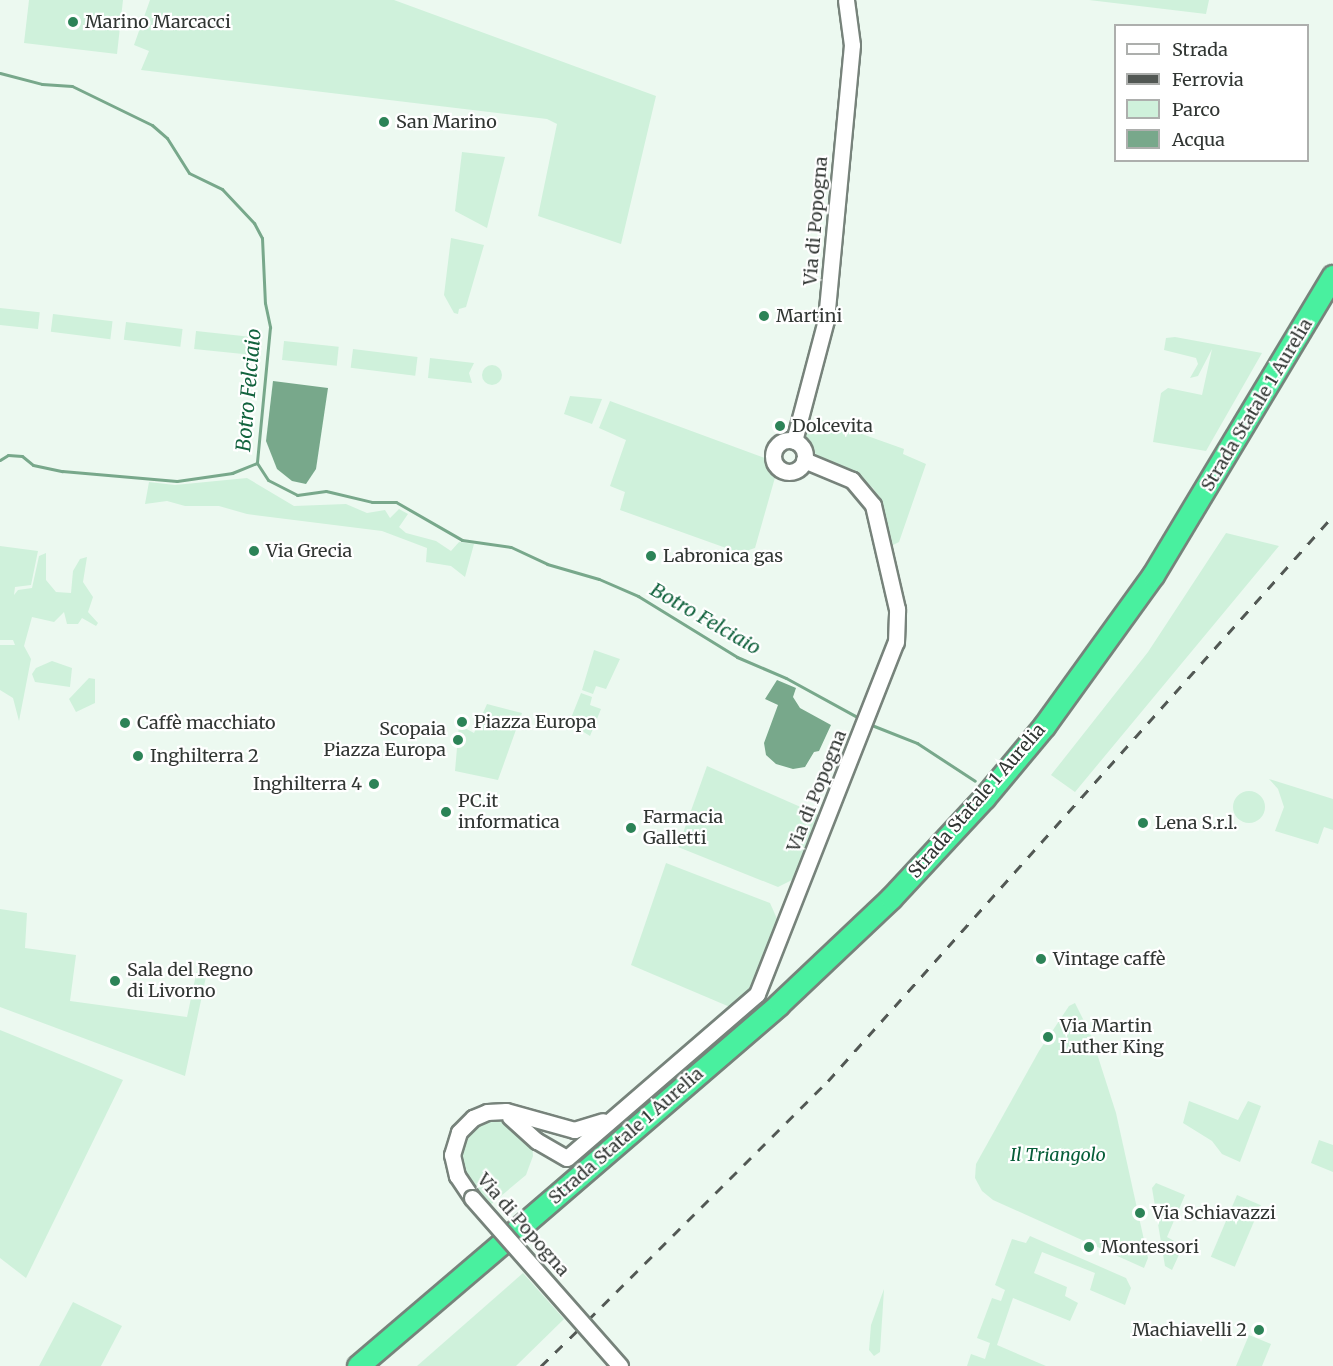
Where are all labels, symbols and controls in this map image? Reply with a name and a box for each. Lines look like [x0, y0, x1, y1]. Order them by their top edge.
place label: Marino Marcacci [85, 11, 231, 33]
marker: Marino Marcacci [66, 15, 80, 29]
legend [1114, 24, 1309, 162]
text: Strada [1172, 38, 1228, 61]
text: Ferrovia [1172, 68, 1244, 91]
text: Parco [1172, 98, 1220, 121]
place label: San Marino [396, 111, 497, 133]
marker: San Marino [377, 115, 391, 129]
text: Acqua [1172, 128, 1225, 151]
street label: Via di Popogna [800, 156, 832, 286]
place label: Martini [776, 305, 842, 327]
marker: Martini [757, 309, 771, 323]
street label: Strada Statale 1 Aurelia [1197, 315, 1317, 495]
water label: Botro Felciaio [231, 327, 265, 453]
place label: Dolcevita [792, 415, 873, 437]
marker: Dolcevita [773, 419, 787, 433]
place label: Via Grecia [266, 540, 352, 562]
marker: Via Grecia [247, 544, 261, 558]
place label: Labronica gas [663, 545, 783, 567]
marker: Labronica gas [644, 549, 658, 563]
water label: Botro Felciaio [647, 577, 765, 659]
place label: Piazza Europa [474, 711, 596, 733]
place label: Caffè macchiato [137, 712, 276, 734]
marker: Piazza Europa [455, 715, 469, 729]
marker: Caffè macchiato [118, 716, 132, 730]
place label: Scopaia Piazza Europa [324, 719, 446, 762]
street label: Strada Statale 1 Aurelia [904, 719, 1050, 883]
street label: Via di Popogna [783, 727, 851, 855]
marker: Scopaia Piazza Europa [451, 733, 465, 747]
place label: Inghilterra 2 [150, 745, 259, 767]
marker: Inghilterra 2 [131, 749, 145, 763]
place label: Inghilterra 4 [253, 773, 362, 795]
marker: Inghilterra 4 [367, 777, 381, 791]
place label: PC.it informatica [458, 791, 560, 834]
marker: PC.it informatica [439, 805, 453, 819]
place label: Farmacia Galletti [643, 807, 723, 850]
place label: Lena S.r.l. [1155, 812, 1238, 834]
marker: Lena S.r.l. [1136, 816, 1150, 830]
marker: Farmacia Galletti [624, 821, 638, 835]
place label: Vintage caffè [1053, 948, 1165, 970]
marker: Vintage caffè [1034, 952, 1048, 966]
place label: Sala del Regno di Livorno [127, 960, 253, 1002]
marker: Sala del Regno di Livorno [108, 974, 122, 988]
place label: Via Martin Luther King [1060, 1016, 1164, 1058]
marker: Via Martin Luther King [1041, 1030, 1055, 1044]
street label: Strada Statale 1 Aurelia [544, 1063, 708, 1209]
park label: Il Triangolo [1010, 1144, 1106, 1166]
street label: Via di Popogna [472, 1169, 574, 1281]
place label: Via Schiavazzi [1152, 1202, 1276, 1224]
marker: Via Schiavazzi [1133, 1206, 1147, 1220]
place label: Montessori [1101, 1236, 1199, 1258]
marker: Montessori [1082, 1240, 1096, 1254]
place label: Machiavelli 2 [1132, 1319, 1247, 1341]
marker: Machiavelli 2 [1252, 1323, 1266, 1337]

